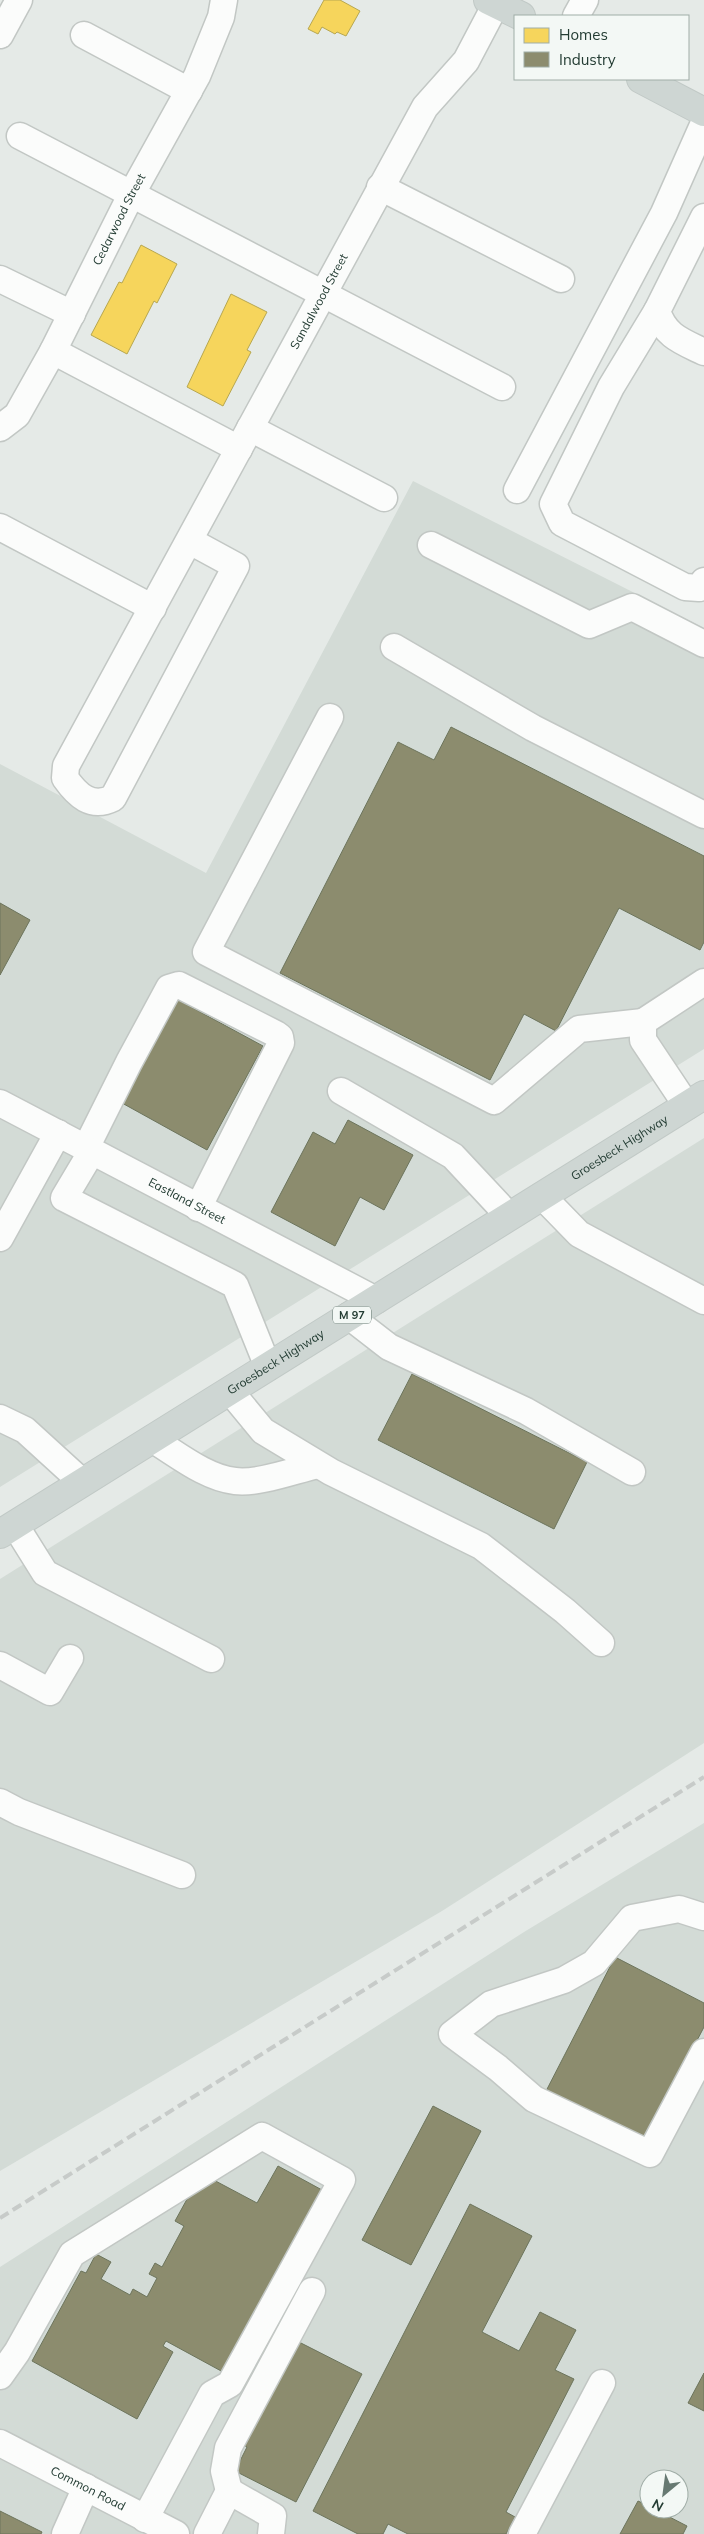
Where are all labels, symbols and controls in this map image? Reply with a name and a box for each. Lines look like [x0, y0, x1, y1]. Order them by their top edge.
legend [514, 15, 689, 80]
text: Homes [559, 25, 608, 44]
text: Industry [559, 50, 616, 69]
street label: Cedarwood Street [89, 171, 148, 268]
street label: Sandalwood Street [287, 251, 351, 352]
street label: Groesbeck Highway [568, 1111, 671, 1183]
street label: Eastland Street [146, 1174, 228, 1227]
road number: M 97 [333, 1306, 371, 1324]
street label: Groesbeck Highway [224, 1325, 327, 1397]
street label: Common Road [48, 2462, 128, 2514]
north arrow [639, 2469, 689, 2519]
text: N [649, 2495, 667, 2516]

